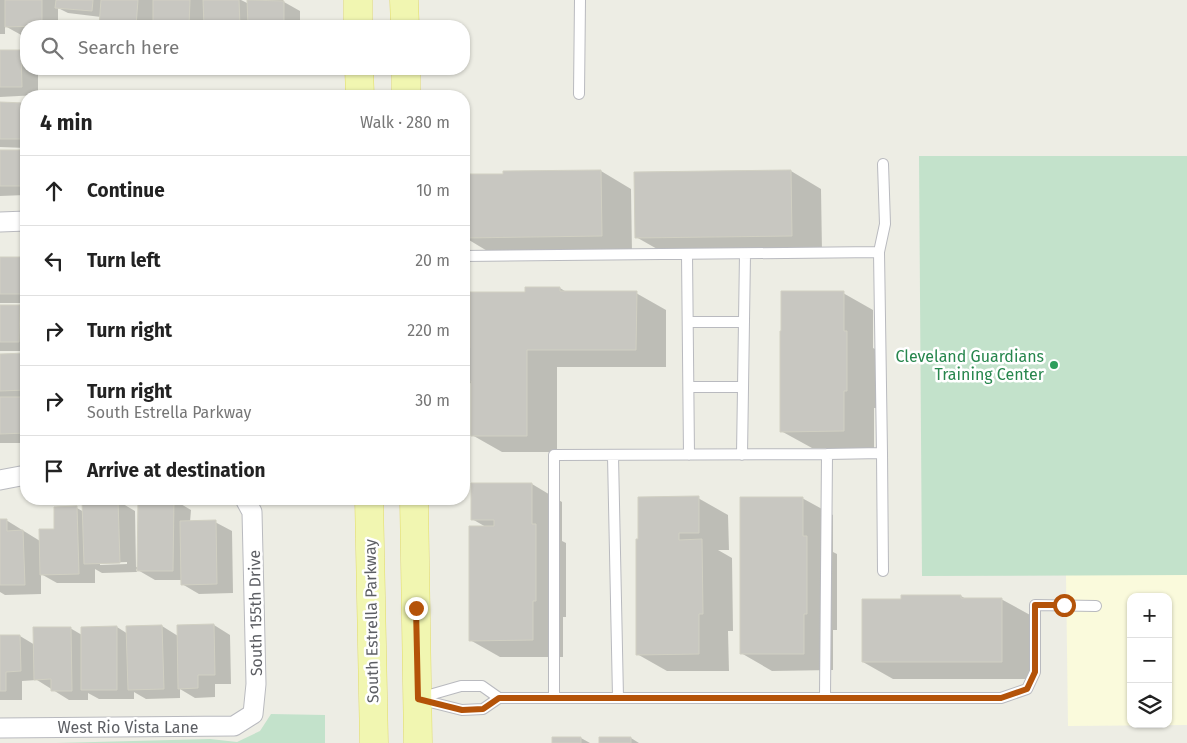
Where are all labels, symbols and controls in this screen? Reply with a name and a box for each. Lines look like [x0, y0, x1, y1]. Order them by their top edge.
search box [20, 20, 470, 75]
icon: search [38, 34, 66, 62]
text: Search here [78, 36, 179, 59]
text: 4 min [40, 110, 93, 136]
text: Walk · 280 m [360, 113, 450, 132]
icon: ahead [40, 177, 68, 205]
text: Continue [87, 179, 165, 202]
text: 10 m [416, 181, 450, 200]
icon: left [40, 247, 68, 275]
text: Turn left [87, 249, 161, 272]
text: 20 m [415, 251, 450, 270]
icon: right [40, 317, 68, 345]
text: Turn right [87, 319, 172, 342]
text: 220 m [407, 321, 450, 340]
place label: Cleveland Guardians Training Center [895, 347, 1045, 384]
marker: Cleveland Guardians Training Center [1048, 359, 1060, 371]
text: Turn right [87, 380, 172, 403]
icon: right [40, 387, 68, 415]
text: 30 m [415, 391, 450, 410]
text: South Estrella Parkway [87, 403, 251, 422]
icon: arrive [40, 457, 68, 485]
text: Arrive at destination [87, 459, 266, 482]
street label: South Estrella Parkway [361, 539, 382, 703]
street label: South 155th Drive [245, 550, 266, 676]
map controls [1127, 593, 1172, 728]
button: + [1127, 593, 1172, 638]
route start [1053, 594, 1076, 617]
route end [405, 597, 428, 620]
button: − [1127, 638, 1172, 683]
button: layers [1127, 683, 1172, 728]
street label: West Rio Vista Lane [57, 718, 199, 737]

